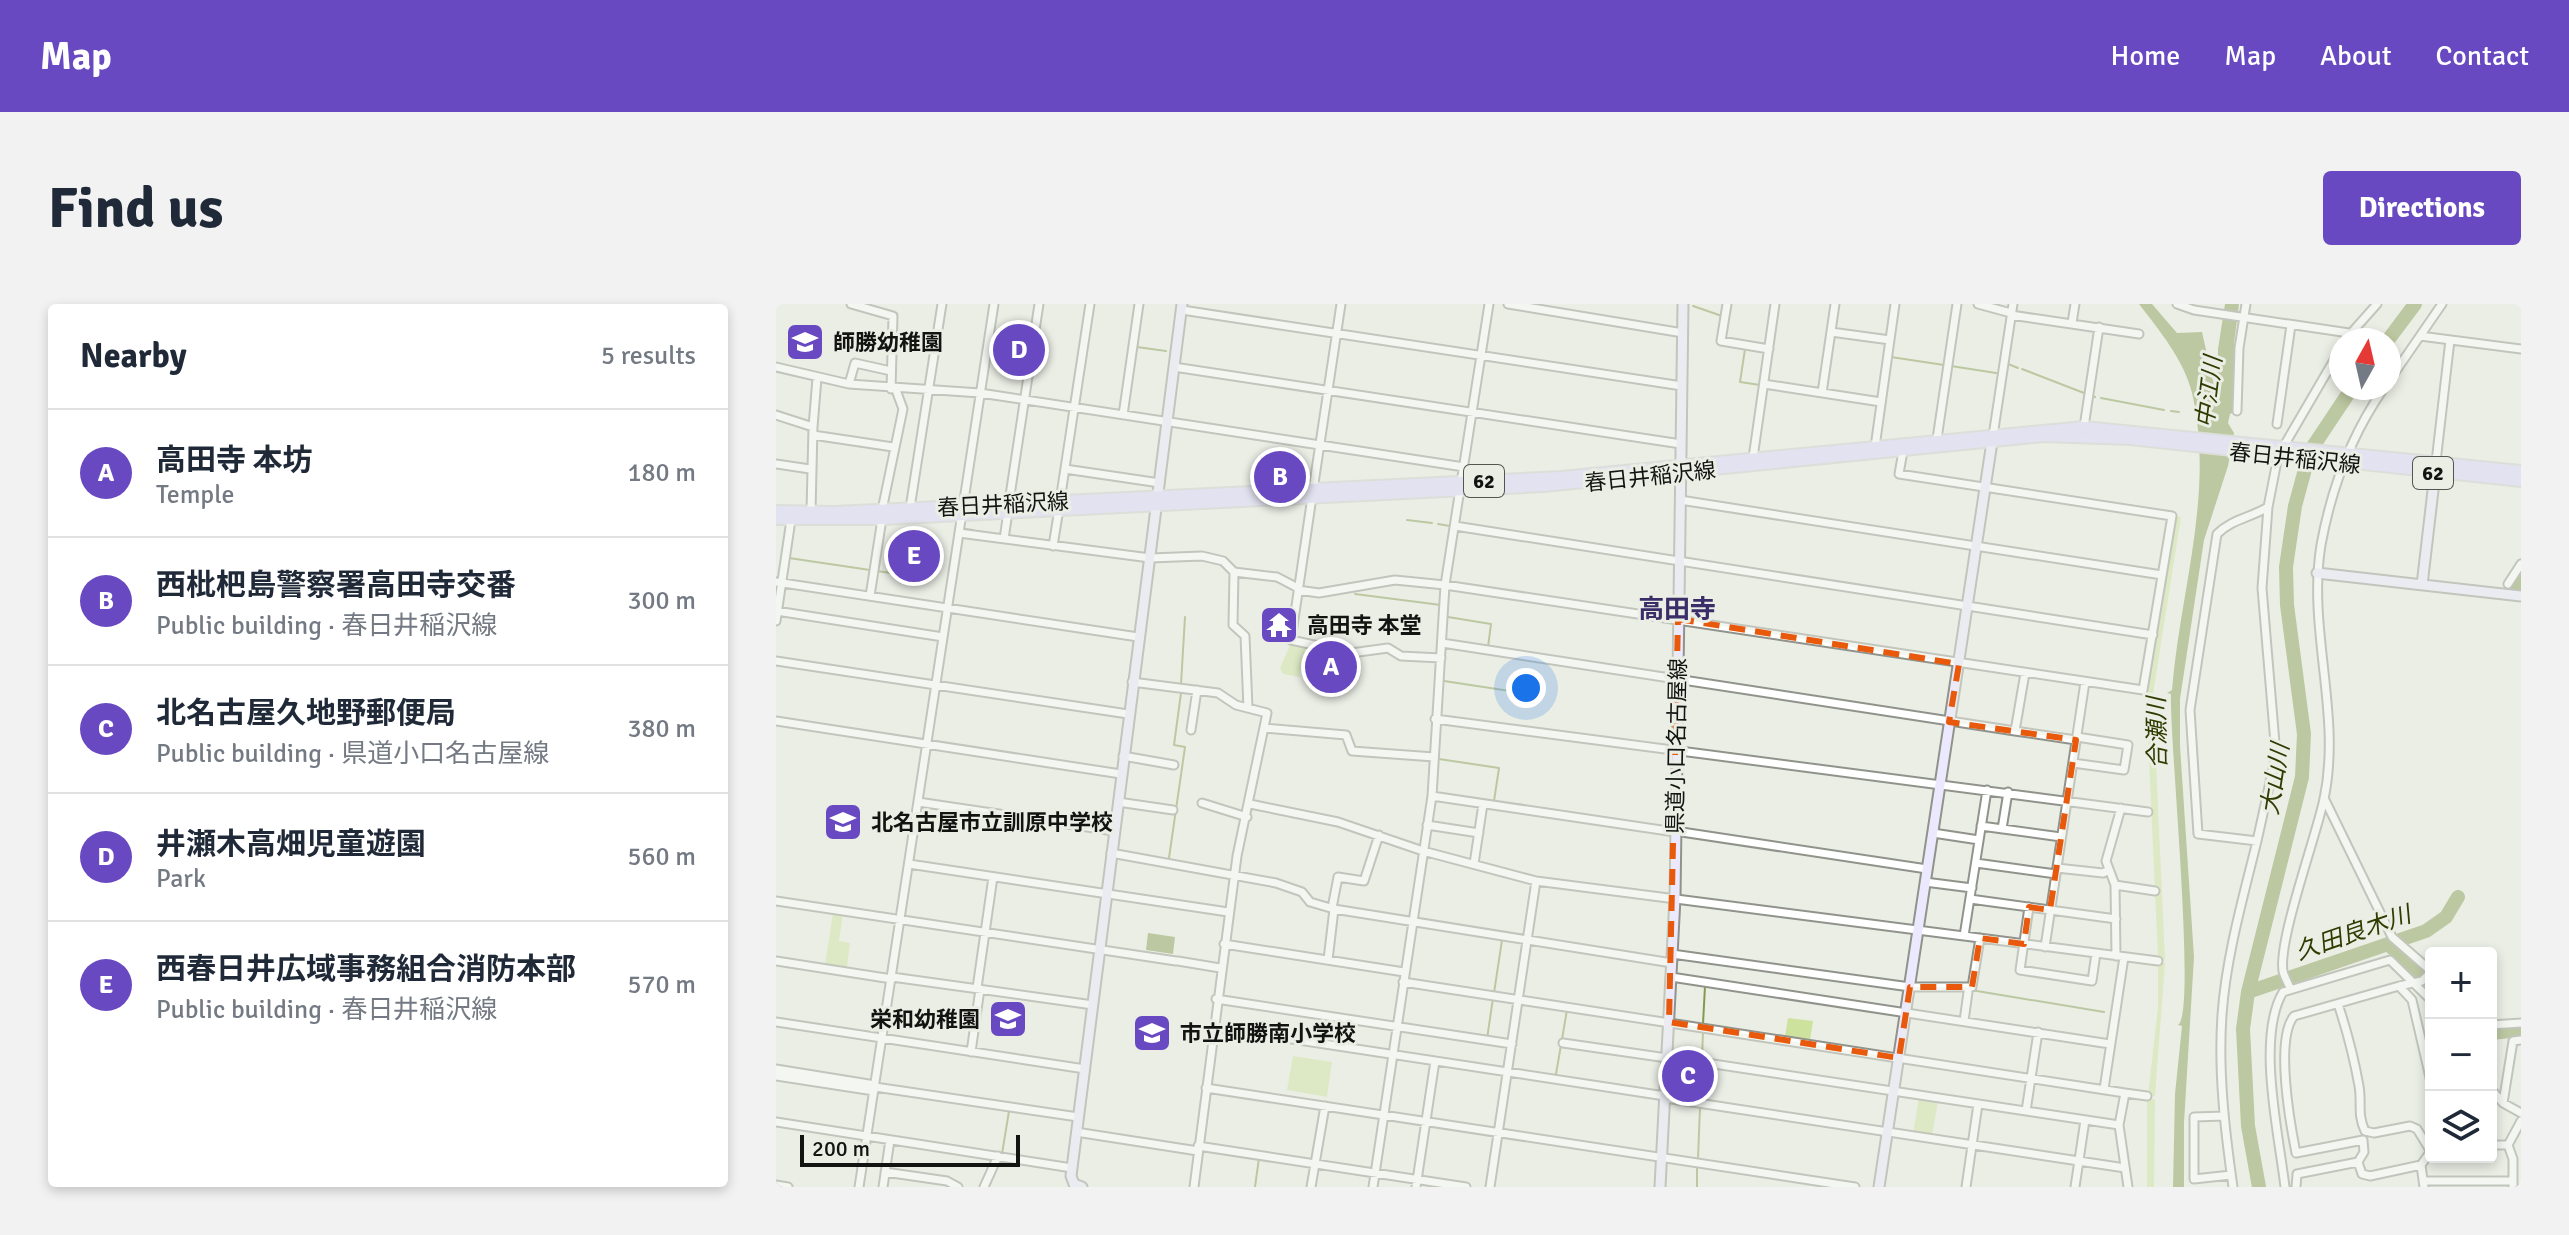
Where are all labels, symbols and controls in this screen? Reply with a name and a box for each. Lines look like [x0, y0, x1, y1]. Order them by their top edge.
text: Map [40, 33, 112, 80]
text: Home [2111, 39, 2180, 73]
text: Map [2224, 39, 2276, 73]
text: About [2320, 39, 2392, 73]
text: Contact [2436, 39, 2529, 73]
button: Directions [2323, 171, 2521, 245]
text: Find us [48, 174, 223, 243]
pin: D [993, 320, 1045, 380]
school or university icon: 師勝幼稚園 [784, 321, 826, 363]
north arrow [2329, 328, 2401, 400]
place label: 師勝幼稚園 [833, 329, 943, 356]
text: Nearby [80, 335, 187, 377]
text: 5 results [601, 340, 696, 372]
water label: 中江川 [2190, 351, 2229, 430]
street label: 春日井稲沢線 [2228, 438, 2362, 479]
text: 高田寺 本坊 [156, 442, 313, 479]
pin: B [1254, 447, 1306, 507]
street label: 春日井稲沢線 [1583, 456, 1717, 497]
text: A [98, 457, 114, 489]
text: 180 m [627, 457, 696, 489]
road number: 62 [2413, 457, 2453, 489]
road number: 62 [1464, 465, 1504, 497]
text: Temple [156, 479, 235, 511]
street label: 春日井稲沢線 [936, 488, 1070, 521]
pin: E [888, 526, 940, 586]
text: 西枇杷島警察署高田寺交番 [156, 567, 516, 604]
text: B [98, 585, 114, 617]
text: 300 m [627, 585, 696, 617]
district label: 高田寺 [1638, 594, 1716, 626]
temple icon: 高田寺 本堂 [1258, 604, 1300, 646]
text: Public building · 春日井稲沢線 [156, 610, 497, 642]
place label: 高田寺 本堂 [1307, 612, 1422, 639]
pin: A [1305, 637, 1357, 697]
street label: 県道小口名古屋線 [1661, 658, 1692, 834]
your location [1506, 668, 1546, 708]
water label: 合瀬川 [2141, 694, 2173, 769]
text: 北名古屋久地野郵便局 [156, 695, 456, 732]
text: C [98, 713, 114, 745]
text: 380 m [627, 713, 696, 745]
text: Public building · 県道小口名古屋線 [156, 738, 549, 770]
water label: 大山川 [2255, 738, 2296, 817]
school or university icon: 北名古屋市立訓原中学校 [822, 801, 864, 843]
place label: 北名古屋市立訓原中学校 [871, 809, 1113, 836]
text: 井瀬木高畑児童遊園 [156, 826, 426, 863]
text: D [97, 841, 115, 873]
text: 560 m [627, 841, 696, 873]
text: Park [156, 863, 206, 895]
water label: 久田良木川 [2291, 898, 2417, 967]
map controls [2425, 947, 2497, 1163]
button: + [2425, 947, 2497, 1019]
text: 西春日井広域事務組合消防本部 [156, 951, 576, 988]
text: E [99, 969, 113, 1001]
text: 570 m [627, 969, 696, 1001]
text: Public building · 春日井稲沢線 [156, 994, 497, 1026]
school or university icon: 栄和幼稚園 [987, 998, 1029, 1040]
place label: 栄和幼稚園 [870, 1006, 980, 1033]
school or university icon: 市立師勝南小学校 [1131, 1012, 1173, 1054]
button: − [2425, 1019, 2497, 1091]
place label: 市立師勝南小学校 [1180, 1020, 1356, 1047]
pin: C [1662, 1046, 1714, 1106]
button: layers [2425, 1091, 2497, 1163]
scale bar [800, 1131, 1020, 1167]
text: 200 m [812, 1135, 870, 1162]

